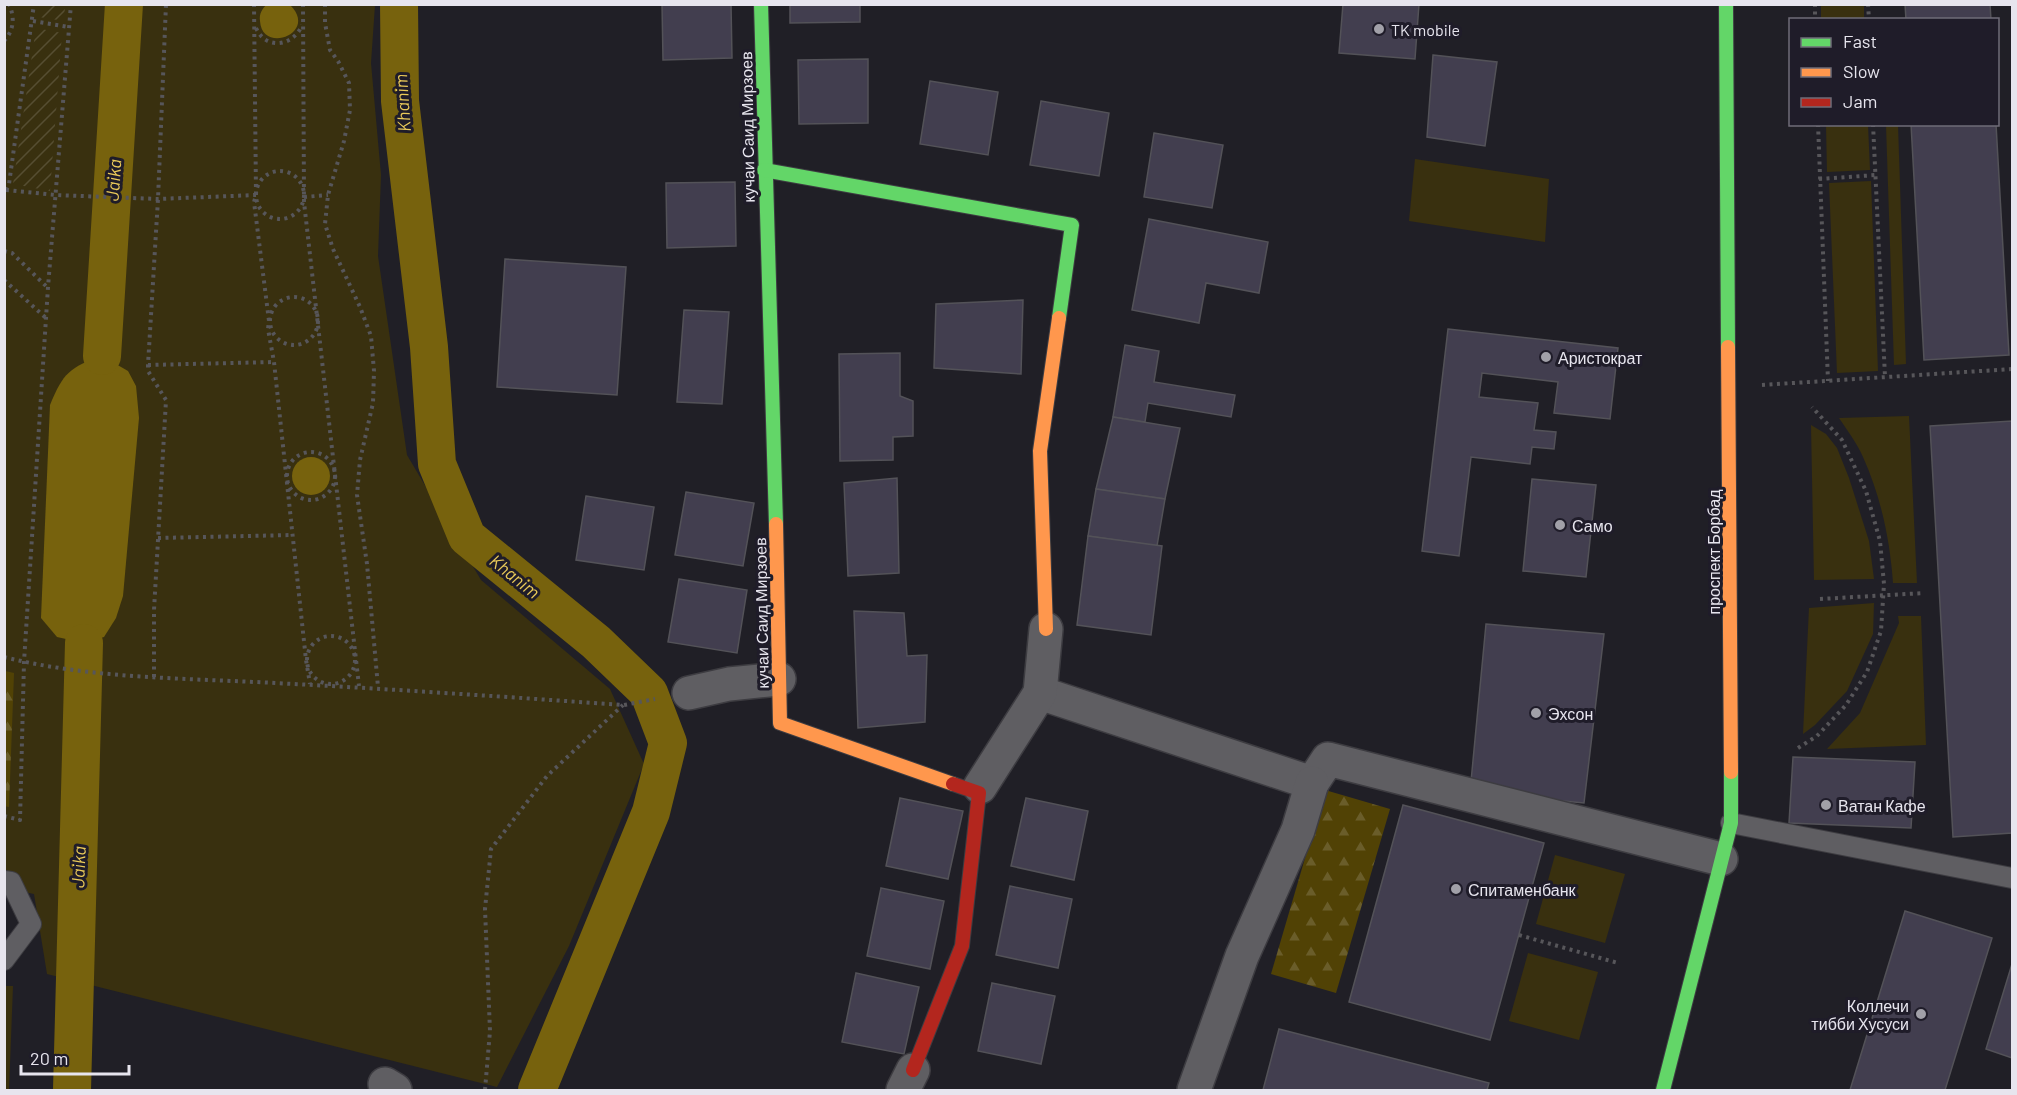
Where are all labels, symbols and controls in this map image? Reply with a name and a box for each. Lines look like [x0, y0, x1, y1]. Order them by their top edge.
legend [1789, 18, 1999, 126]
place label: TK mobile [1391, 20, 1460, 39]
marker: TK mobile [1372, 22, 1386, 36]
text: Fast [1843, 30, 1877, 52]
street label: кучаи Саид Мирзоев [736, 51, 758, 203]
text: Slow [1843, 60, 1880, 82]
water label: Khanim [389, 73, 415, 133]
text: Jam [1843, 90, 1877, 112]
water label: Jaika [101, 158, 125, 202]
place label: Аристократ [1558, 348, 1643, 367]
marker: Аристократ [1539, 350, 1553, 364]
street label: проспект Борбад [1704, 489, 1723, 615]
place label: Само [1572, 516, 1613, 535]
marker: Само [1553, 518, 1567, 532]
street label: кучаи Саид Мирзоев [750, 537, 772, 689]
water label: Khanim [486, 549, 544, 603]
place label: Эхсон [1548, 704, 1593, 723]
marker: Эхсон [1529, 706, 1543, 720]
place label: Ватан Кафе [1838, 796, 1926, 815]
marker: Ватан Кафе [1819, 798, 1833, 812]
water label: Jaika [66, 846, 90, 888]
place label: Спитаменбанк [1468, 880, 1576, 899]
marker: Спитаменбанк [1449, 882, 1463, 896]
place label: Коллечи тибби Хусуси [1811, 996, 1909, 1033]
marker: Коллечи тибби Хусуси [1914, 1007, 1928, 1021]
scale bar [21, 1038, 129, 1076]
text: 20 m [30, 1047, 68, 1069]

